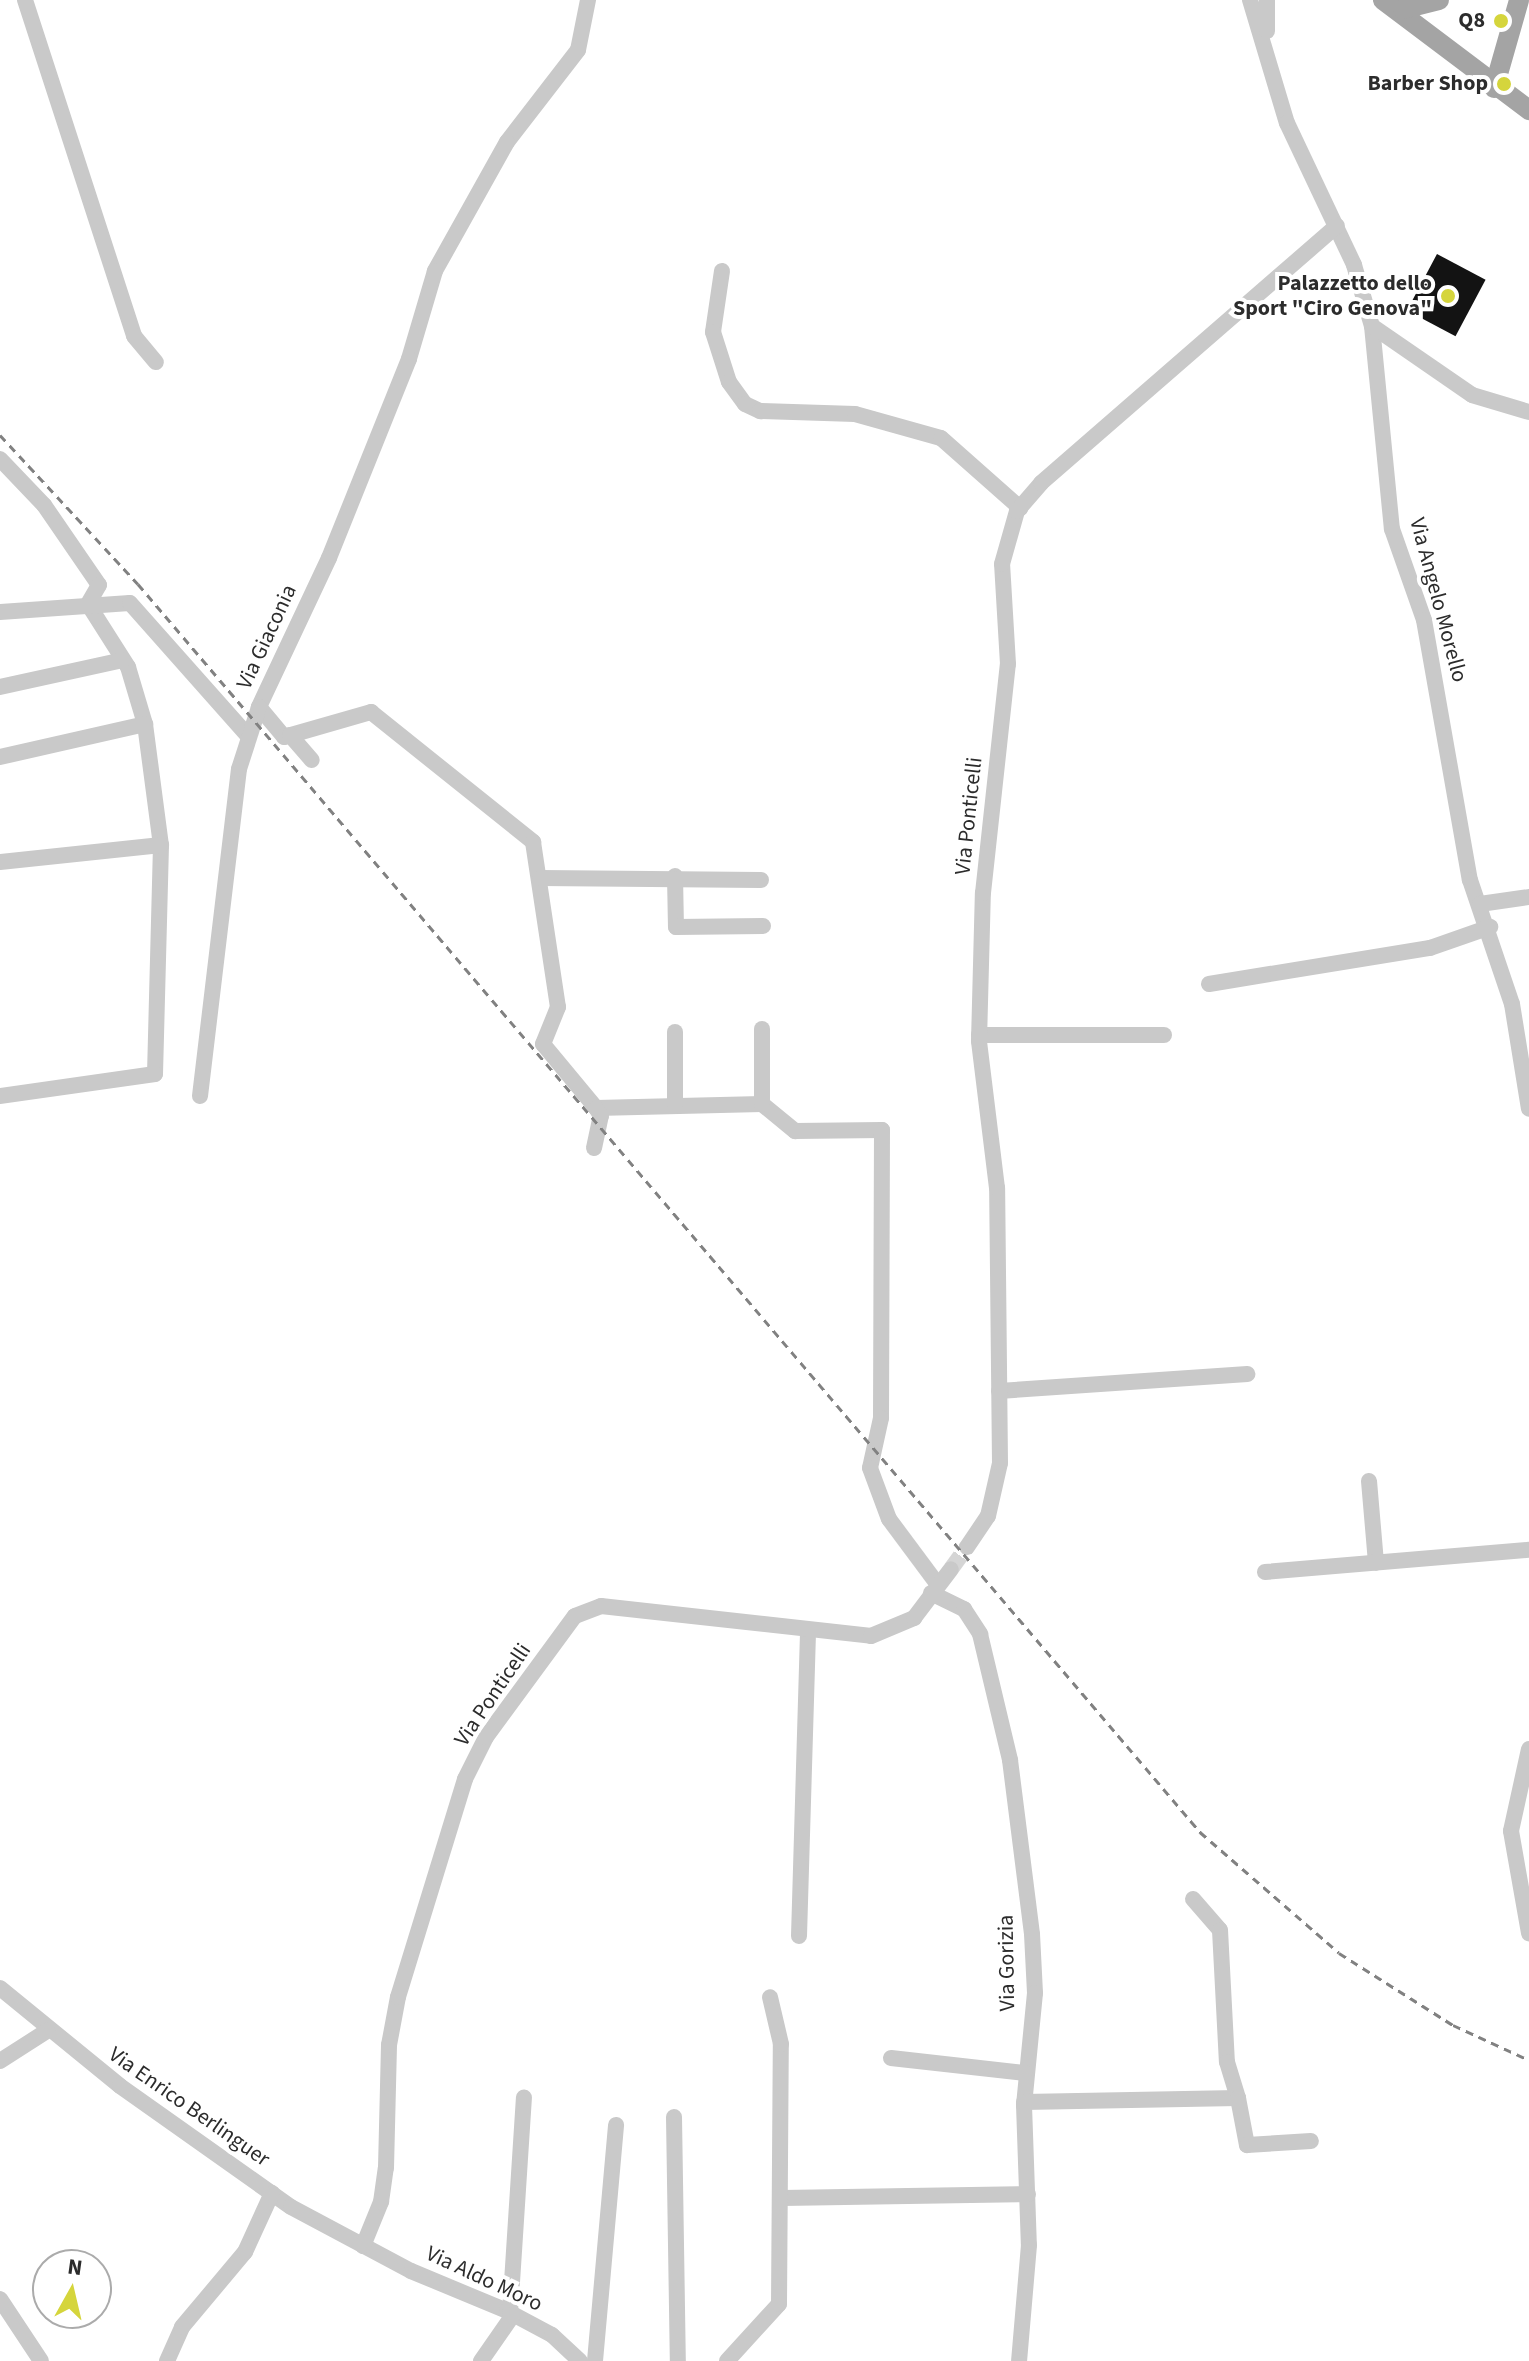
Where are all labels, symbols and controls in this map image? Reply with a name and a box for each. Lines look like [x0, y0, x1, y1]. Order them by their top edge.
place label: Q8 [1458, 8, 1485, 34]
marker: Q8 [1492, 12, 1510, 30]
place label: Barber Shop [1368, 71, 1488, 97]
marker: Barber Shop [1495, 75, 1513, 93]
place label: Palazzetto dello Sport "Ciro Genova" [1233, 270, 1432, 322]
marker: Palazzetto dello Sport "Ciro Genova" [1439, 287, 1457, 305]
street label: Via Angelo Morello [1403, 515, 1473, 685]
street label: Via Giaconia [231, 581, 303, 693]
street label: Via Ponticelli [950, 756, 988, 876]
street label: Via Ponticelli [449, 1639, 537, 1751]
street label: Via Gorizia [993, 1914, 1021, 2012]
street label: Via Enrico Berlinguer [103, 2041, 275, 2173]
street label: Via Aldo Moro [422, 2241, 546, 2317]
north arrow [32, 2249, 112, 2329]
text: N [66, 2250, 85, 2284]

